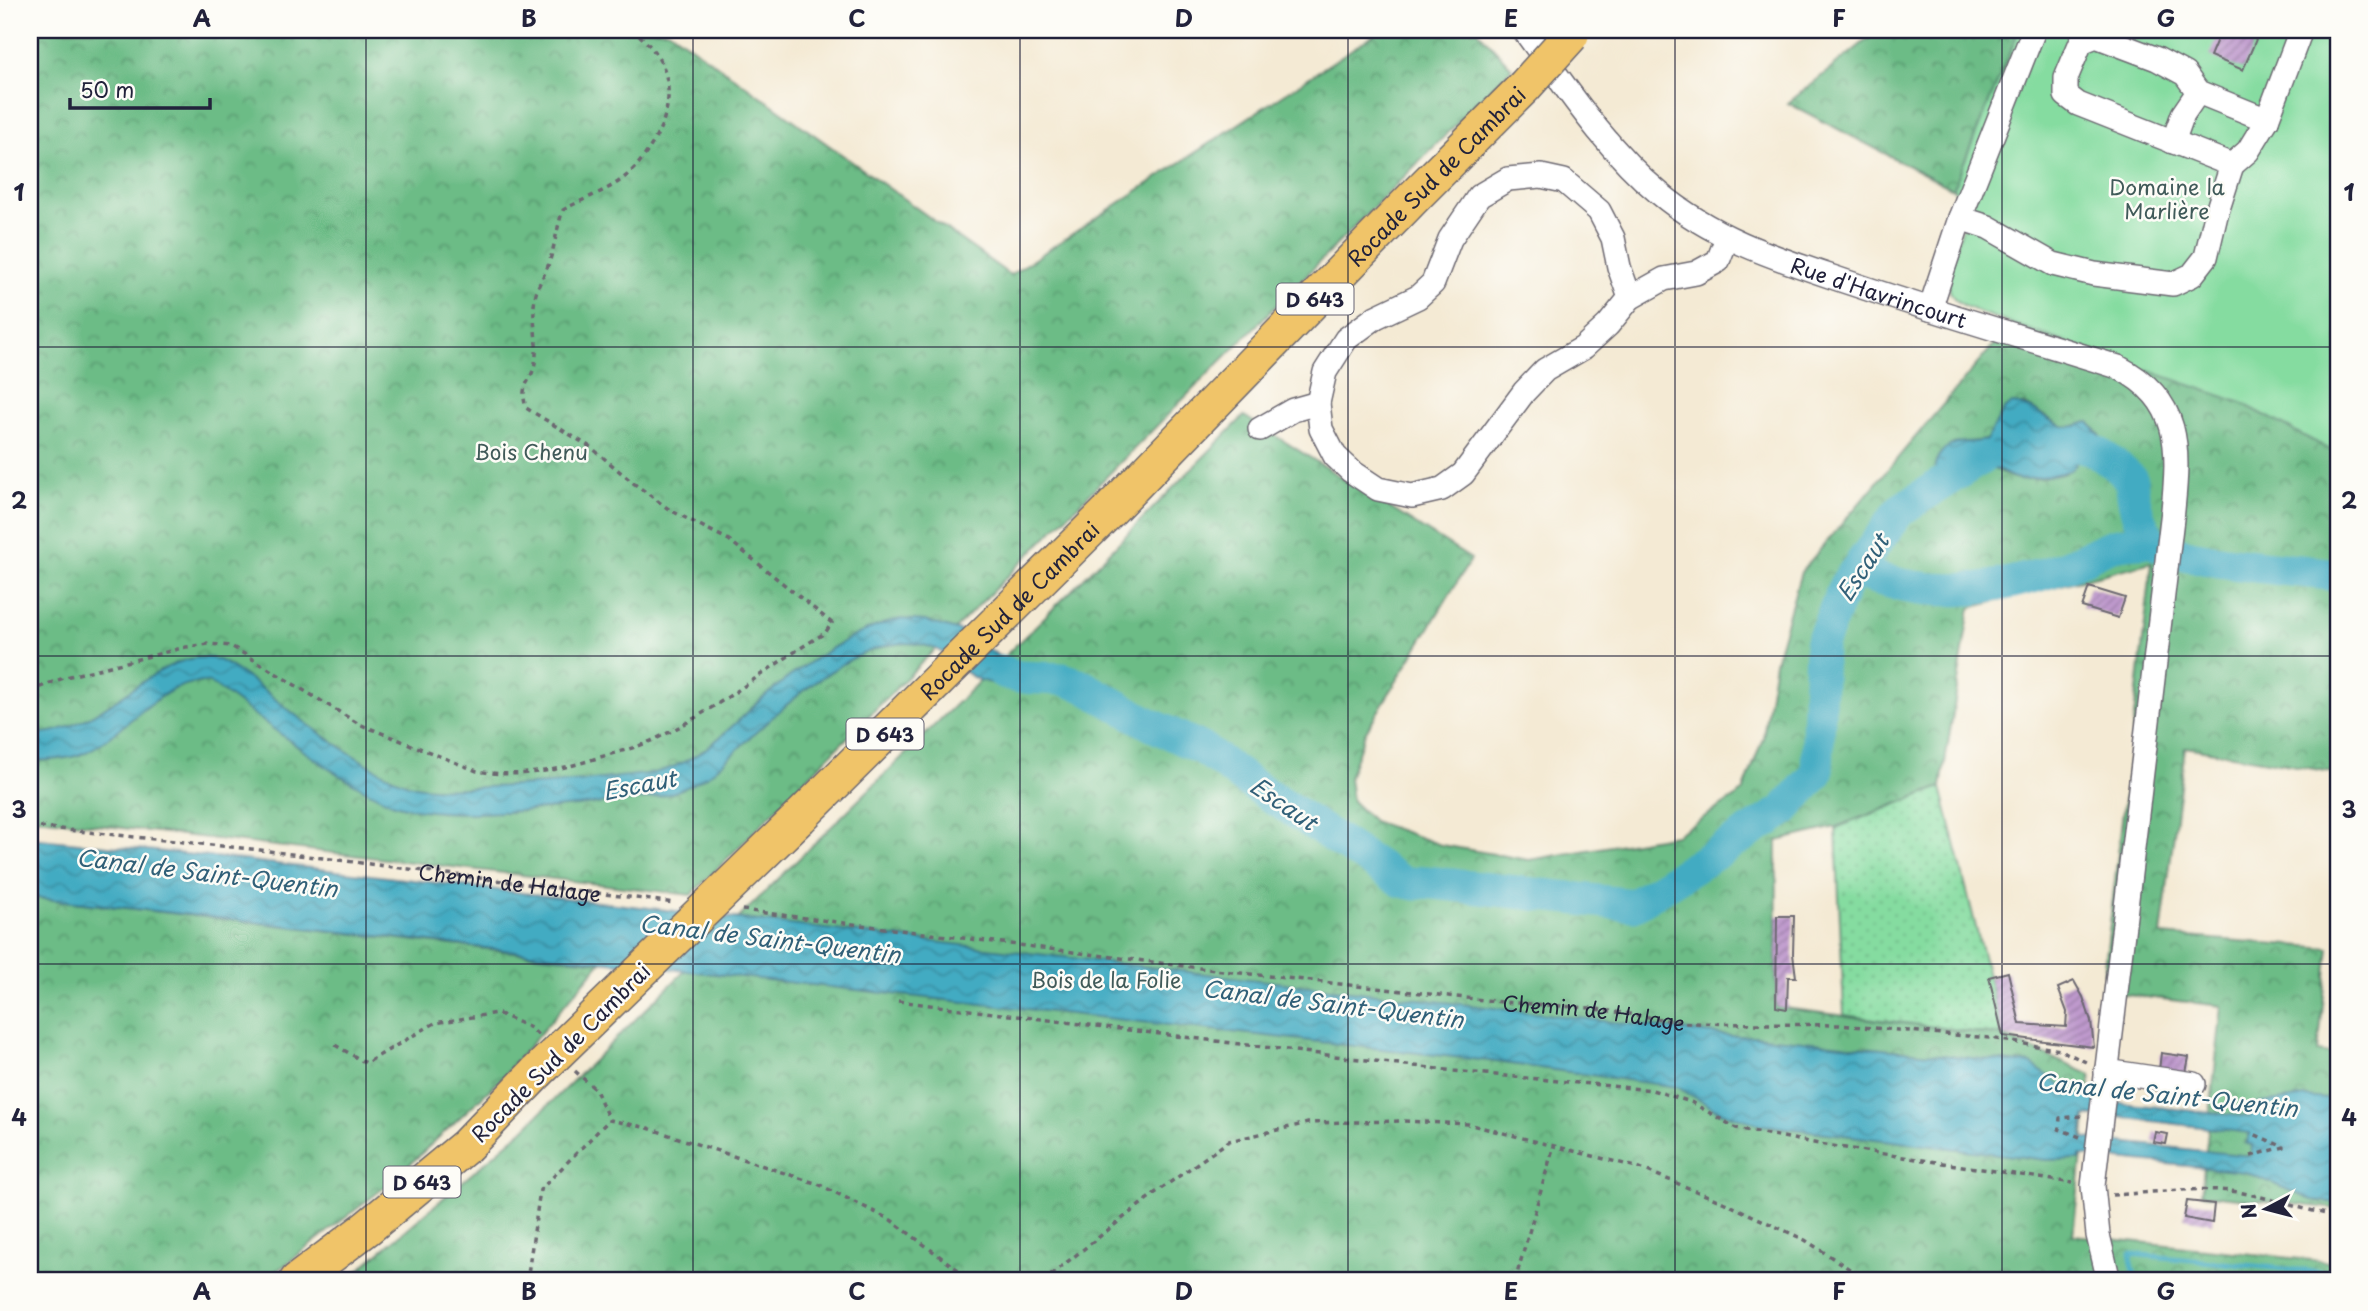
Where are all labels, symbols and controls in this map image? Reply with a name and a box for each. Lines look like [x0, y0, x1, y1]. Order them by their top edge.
text: A [193, 0, 211, 35]
text: B [521, 0, 537, 35]
text: C [848, 0, 866, 35]
text: D [1175, 0, 1193, 35]
text: E [1504, 0, 1518, 35]
text: F [1832, 0, 1846, 35]
text: G [2157, 0, 2175, 35]
scale bar [70, 66, 210, 110]
text: 50 m [80, 73, 134, 105]
street label: Rocade Sud de Cambrai [1339, 79, 1532, 273]
park label: Domaine la Marlière [2109, 170, 2226, 226]
text: 1 [14, 174, 25, 209]
text: 1 [2344, 174, 2355, 209]
street label: Rue d'Havrincourt [1787, 248, 1971, 335]
road number: D 643 [1276, 284, 1354, 314]
park label: Bois Chenu [474, 435, 588, 467]
text: 2 [11, 482, 27, 517]
text: 2 [2341, 482, 2357, 517]
street label: Rocade Sud de Cambrai [912, 514, 1106, 707]
water label: Escaut [1827, 524, 1898, 608]
road number: D 643 [846, 719, 924, 750]
water label: Escaut [599, 759, 681, 808]
water label: Escaut [1243, 768, 1327, 840]
text: 3 [11, 791, 27, 826]
text: 3 [2341, 791, 2357, 826]
water label: Canal de Saint-Quentin [75, 839, 341, 906]
street label: Chemin de Halage [417, 854, 603, 909]
water label: Canal de Saint-Quentin [638, 905, 904, 972]
street label: Rocade Sud de Cambrai [463, 955, 657, 1149]
park label: Bois de la Folie [1030, 963, 1182, 995]
water label: Canal de Saint-Quentin [1201, 970, 1467, 1037]
street label: Chemin de Halage [1501, 986, 1687, 1039]
water label: Canal de Saint-Quentin [2035, 1063, 2301, 1125]
text: 4 [11, 1099, 27, 1134]
text: 4 [2341, 1099, 2357, 1134]
road number: D 643 [384, 1166, 460, 1198]
north arrow [2232, 1174, 2302, 1244]
text: N [2233, 1202, 2263, 1220]
text: A [193, 1273, 211, 1308]
text: B [521, 1273, 537, 1308]
text: C [848, 1273, 866, 1308]
text: D [1175, 1273, 1193, 1308]
text: E [1504, 1273, 1518, 1308]
text: F [1832, 1273, 1846, 1308]
text: G [2157, 1273, 2175, 1308]

